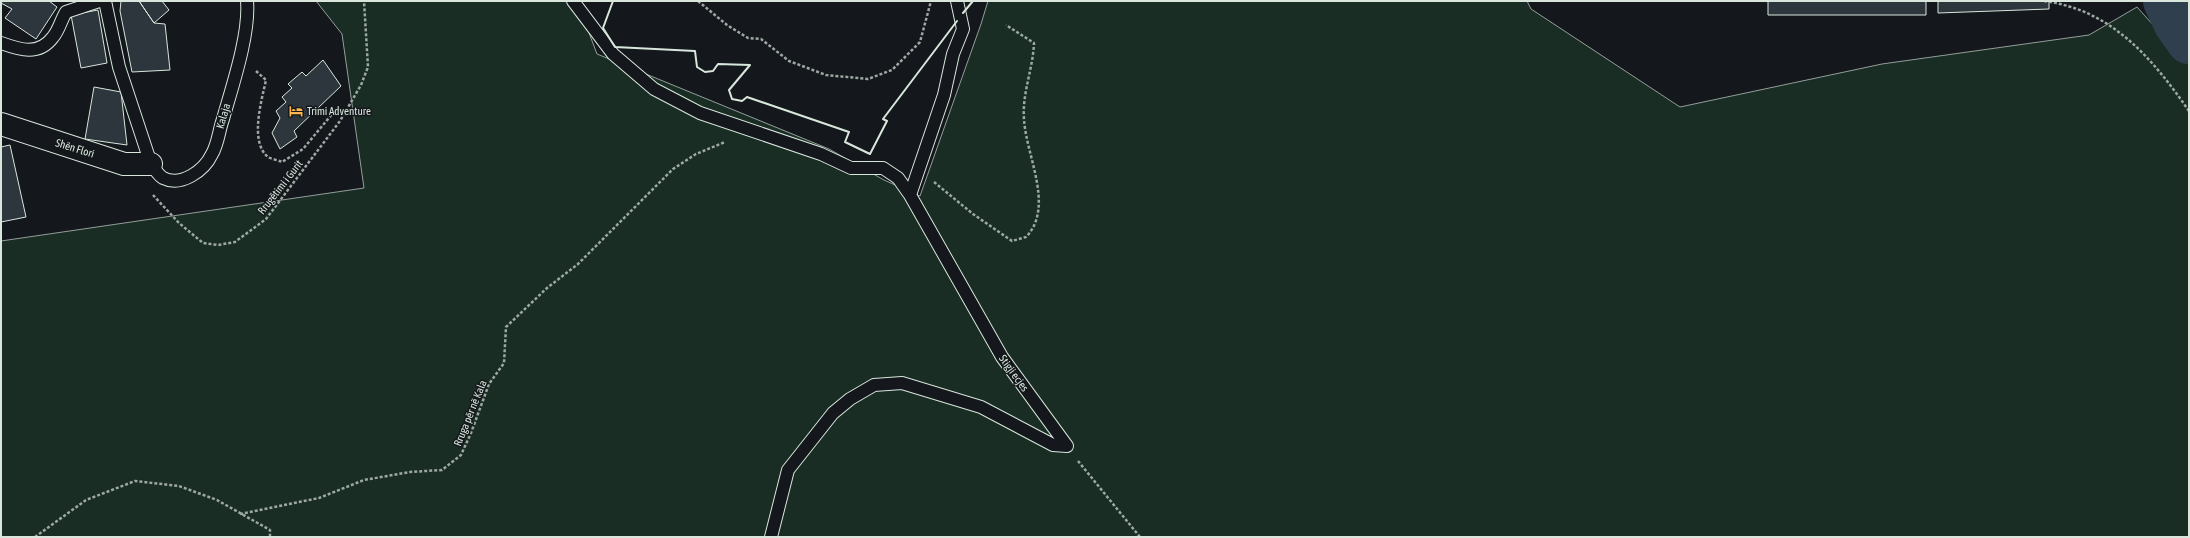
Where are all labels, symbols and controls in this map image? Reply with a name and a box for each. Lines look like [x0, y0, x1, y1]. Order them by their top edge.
street label: Kalaja [214, 102, 232, 130]
hotel icon: Trimi Adventure [288, 103, 304, 119]
place label: Trimi Adventure [307, 105, 371, 117]
street label: Shën Flori [54, 136, 96, 160]
street label: Rrugëtimi i Gurit [255, 158, 305, 216]
street label: Stigji ecjes [997, 352, 1031, 394]
street label: Rruga për në Kala [451, 378, 489, 448]

